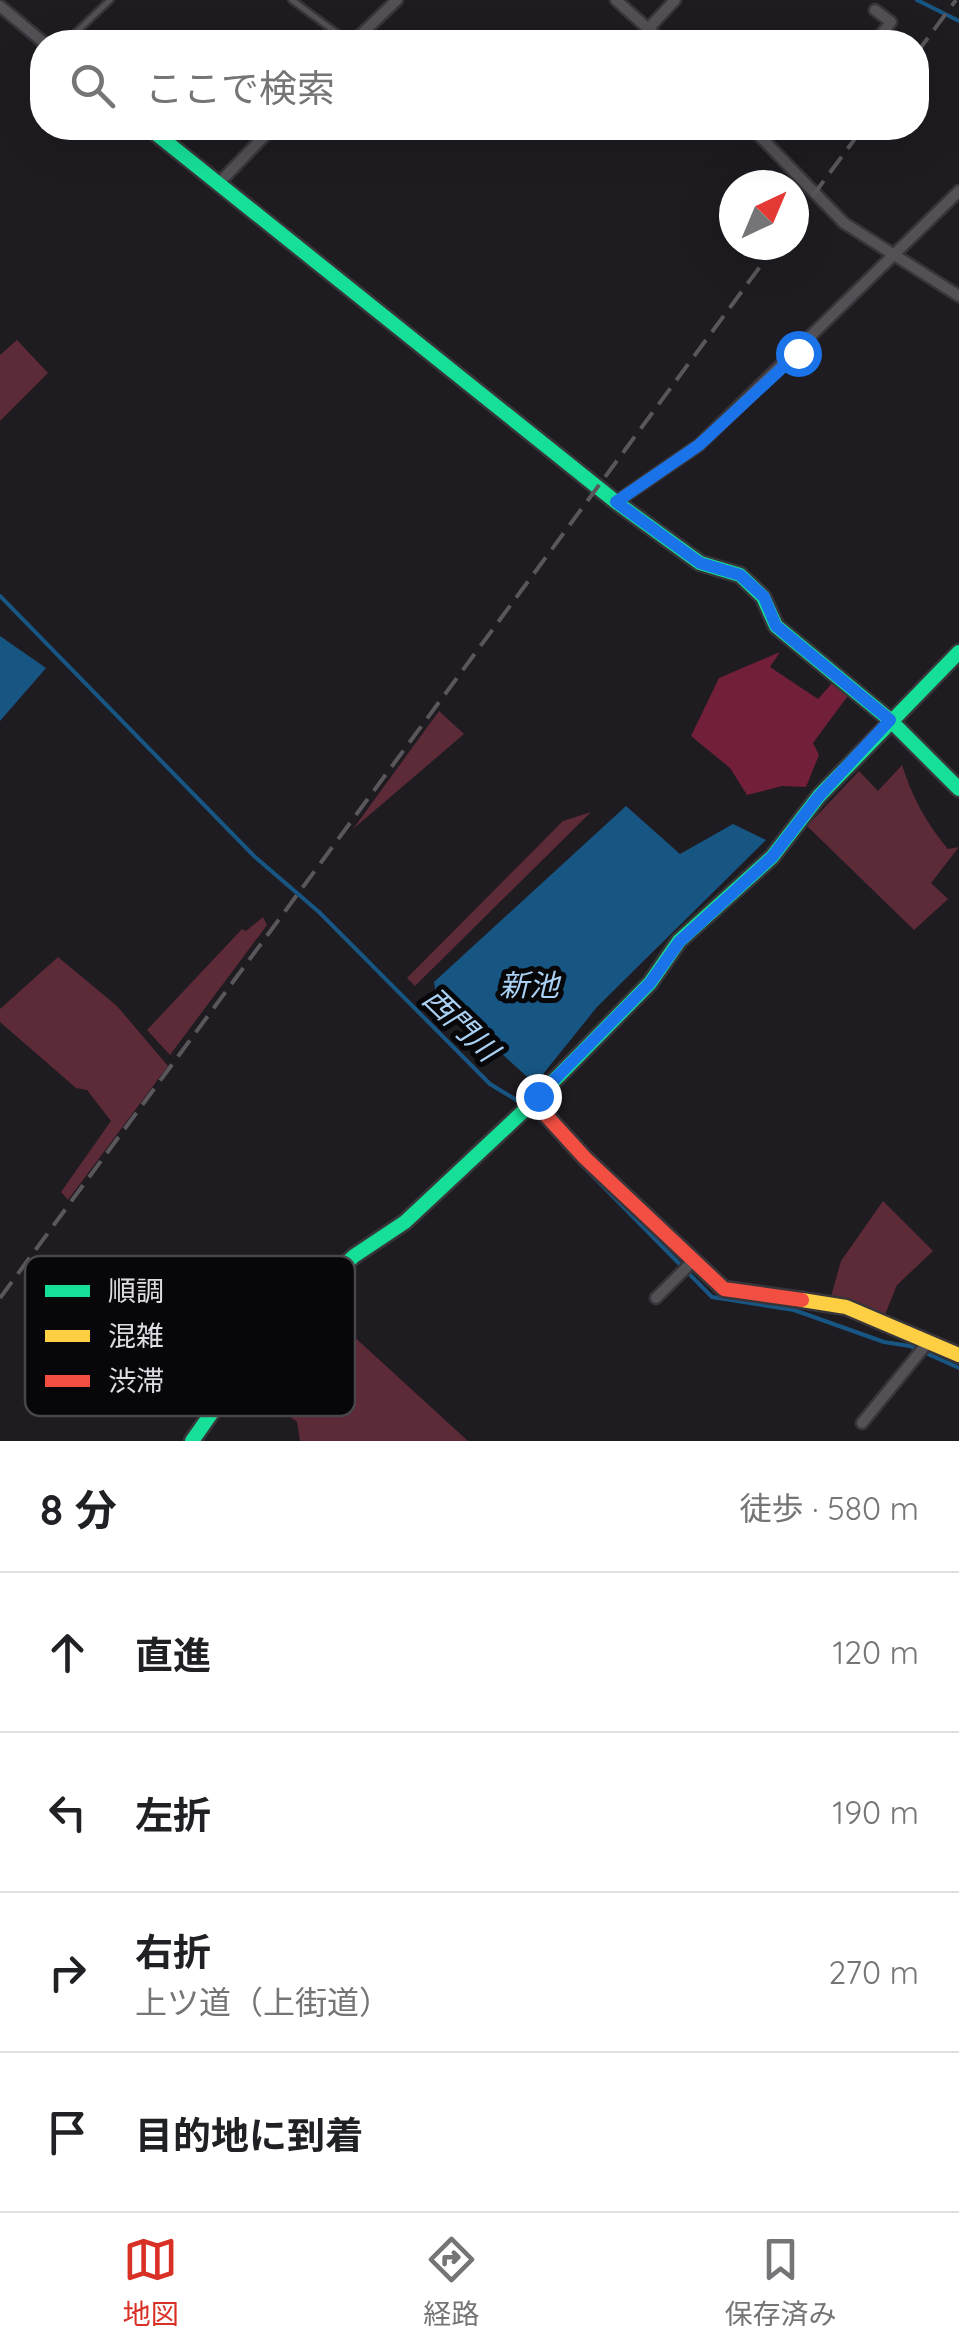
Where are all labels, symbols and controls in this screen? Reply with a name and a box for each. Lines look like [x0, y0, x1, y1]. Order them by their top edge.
search box [30, 30, 929, 140]
icon: search [65, 58, 120, 113]
text: ここで検索 [145, 64, 335, 112]
north arrow [719, 170, 809, 260]
route start [776, 331, 822, 377]
water label: 新池 [499, 966, 562, 1004]
water label: 西門川 [415, 979, 509, 1071]
route end [516, 1074, 562, 1120]
legend [25, 1256, 355, 1416]
text: 順調 [108, 1273, 164, 1308]
text: 混雑 [108, 1318, 164, 1353]
text: 渋滞 [108, 1363, 164, 1398]
text: 8 分 [40, 1483, 117, 1536]
text: 徒歩 · 580 m [740, 1488, 919, 1528]
icon: ahead [40, 1625, 95, 1680]
text: 直進 [135, 1631, 211, 1679]
text: 120 m [832, 1632, 919, 1672]
icon: left [40, 1785, 95, 1840]
text: 左折 [135, 1791, 211, 1839]
text: 190 m [832, 1792, 919, 1832]
text: 右折 [135, 1928, 211, 1976]
icon: right [40, 1945, 95, 2000]
text: 270 m [828, 1952, 919, 1992]
text: 上ツ道（上街道） [135, 1982, 391, 2022]
icon: arrive [40, 2105, 95, 2160]
text: 目的地に到着 [135, 2111, 363, 2159]
tab: 地図 [122, 2232, 179, 2332]
tab: 経路 [423, 2232, 480, 2332]
tab: 保存済み [724, 2232, 837, 2332]

